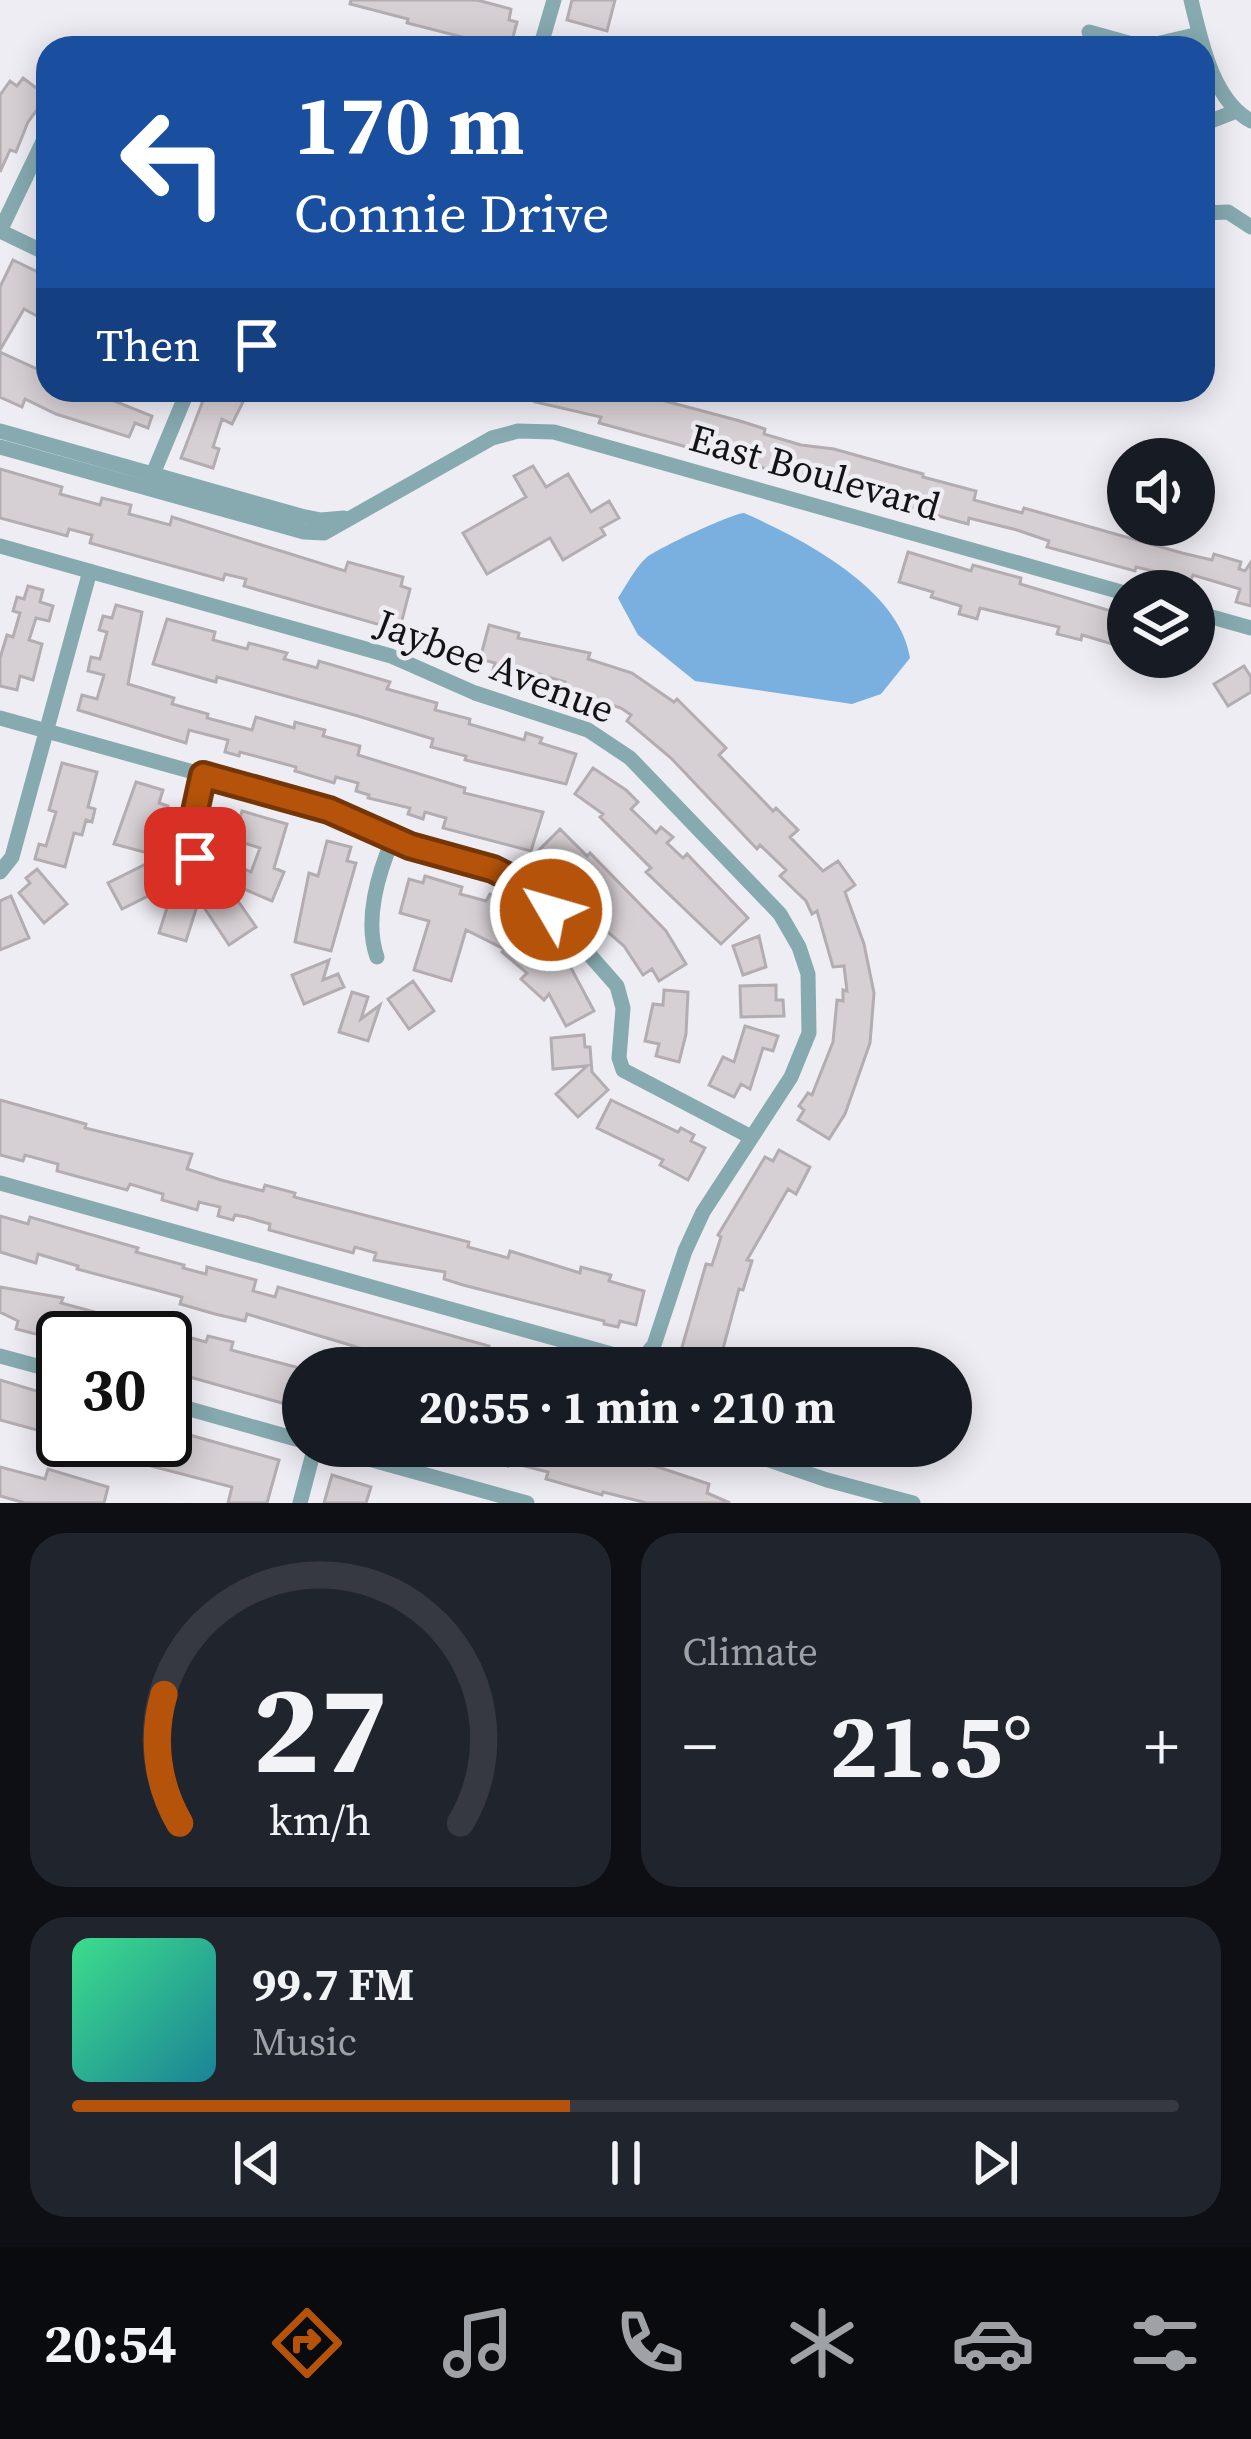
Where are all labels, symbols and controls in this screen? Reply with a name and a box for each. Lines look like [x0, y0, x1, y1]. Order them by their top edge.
text: 170 m [294, 67, 525, 182]
icon: left [96, 84, 252, 240]
text: Connie Drive [294, 176, 610, 250]
icon: arrive [224, 312, 290, 378]
text: Then [96, 314, 200, 376]
street label: East Boulevard [683, 411, 947, 533]
map controls [1107, 438, 1215, 678]
button: sound [1107, 438, 1215, 546]
button: layers [1107, 570, 1215, 678]
street label: Jaybee Avenue [367, 596, 622, 736]
pin [144, 807, 246, 909]
icon: arrive [162, 825, 228, 891]
position arrow [488, 847, 614, 973]
speed limit sign: 30 [36, 1311, 192, 1467]
text: 20:55 · 1 min · 210 m [419, 1376, 835, 1438]
text: Climate [683, 1625, 818, 1678]
text: 27 [253, 1643, 388, 1814]
text: 21.5° [829, 1684, 1032, 1807]
text: − [683, 1701, 717, 1791]
text: + [1144, 1701, 1179, 1791]
text: km/h [269, 1791, 371, 1849]
text: 99.7 FM [252, 1953, 414, 2015]
text: Music [252, 2015, 357, 2068]
icon: previous [224, 2130, 290, 2196]
icon: pause [593, 2130, 659, 2196]
icon: next [962, 2130, 1028, 2196]
icon: directions [265, 2301, 349, 2385]
icon: music [436, 2301, 520, 2385]
icon: phone [608, 2301, 692, 2385]
icon: climate [780, 2301, 864, 2385]
icon: car [951, 2301, 1035, 2385]
icon: filters [1123, 2301, 1207, 2385]
text: 20:54 [44, 2306, 177, 2380]

